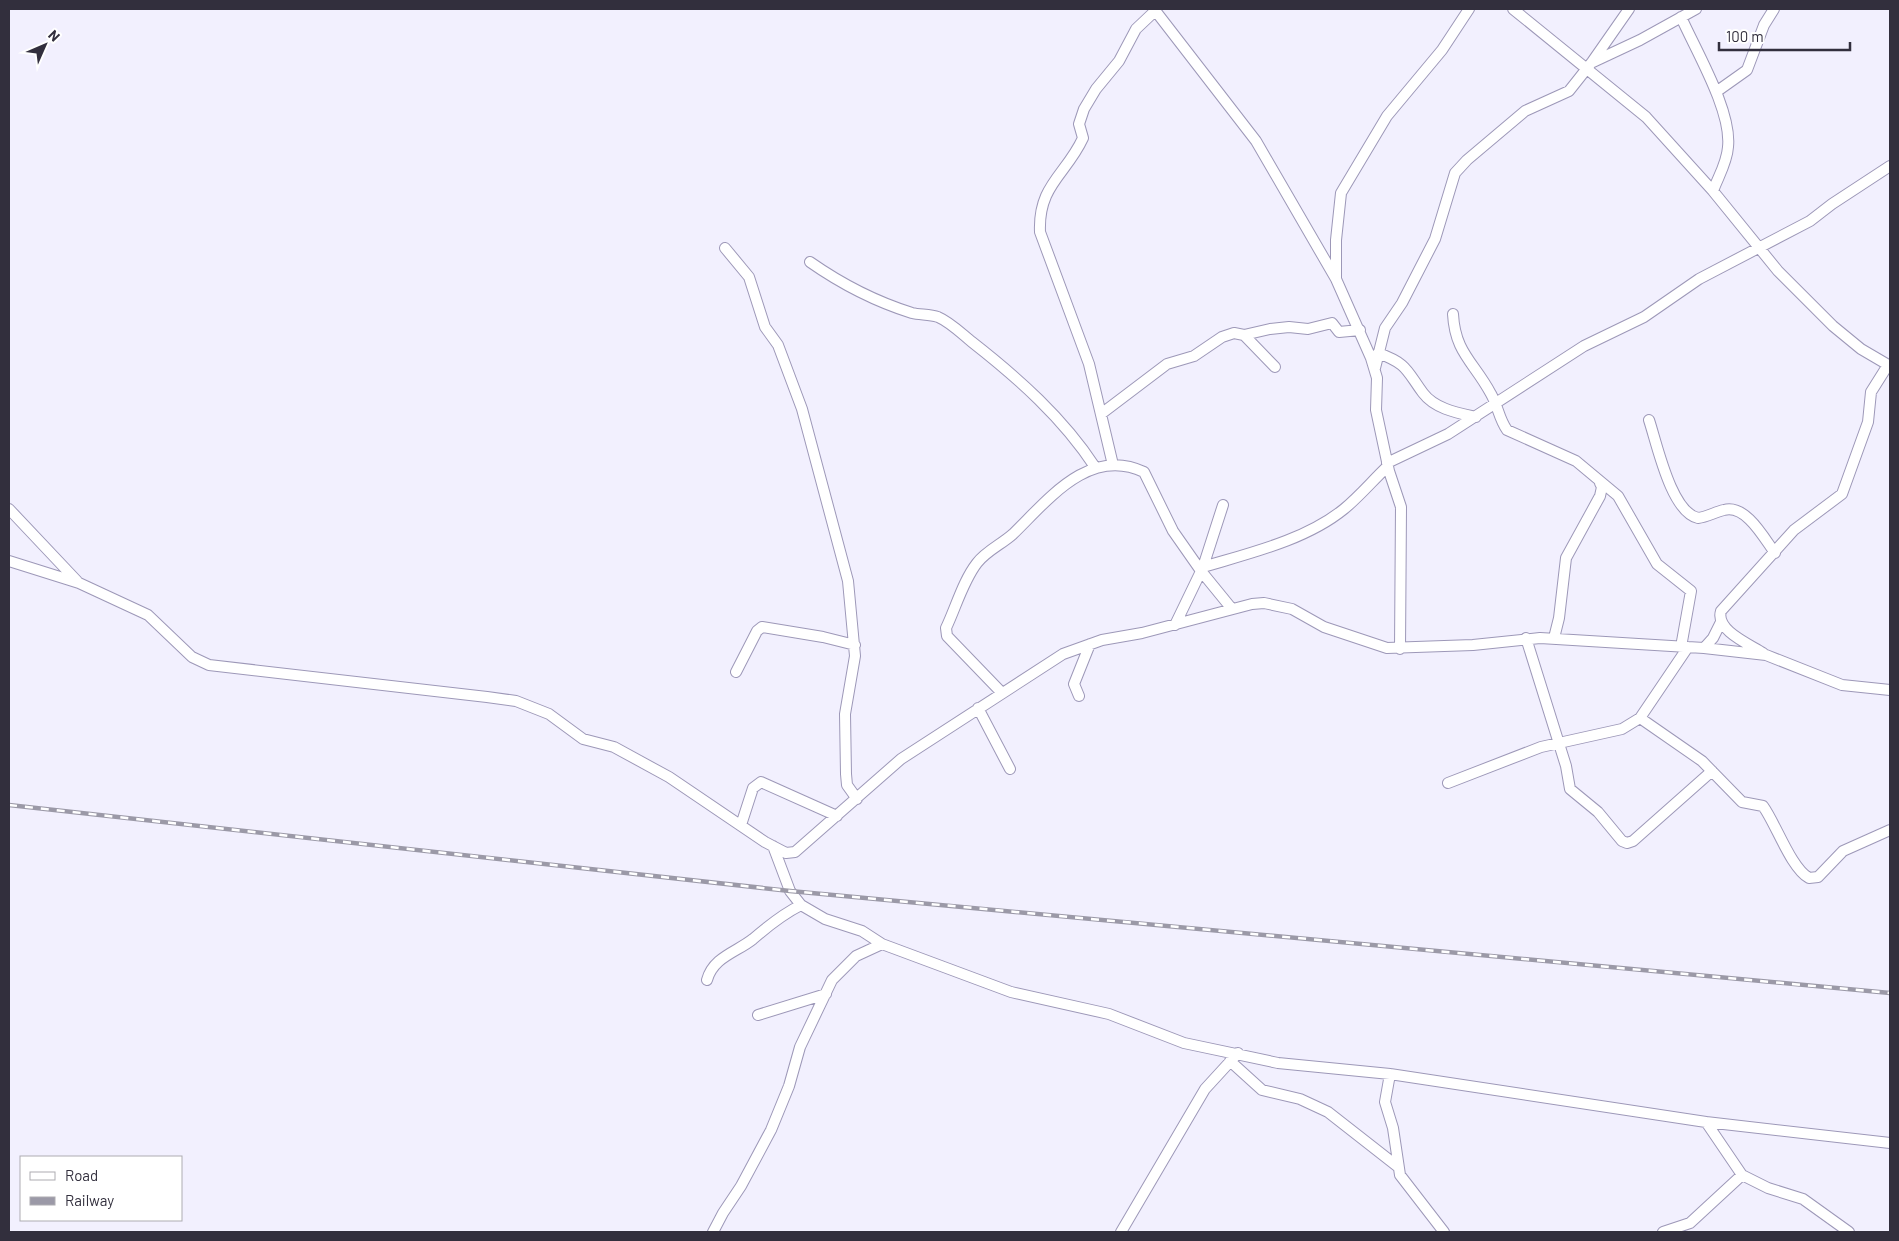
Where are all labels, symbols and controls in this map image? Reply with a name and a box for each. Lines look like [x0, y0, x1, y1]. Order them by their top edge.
north arrow [20, 20, 70, 70]
scale bar [1719, 20, 1850, 52]
text: N [45, 26, 64, 45]
text: 100 m [1726, 27, 1764, 45]
legend [20, 1156, 182, 1221]
text: Road [65, 1166, 98, 1184]
text: Railway [65, 1191, 114, 1209]

